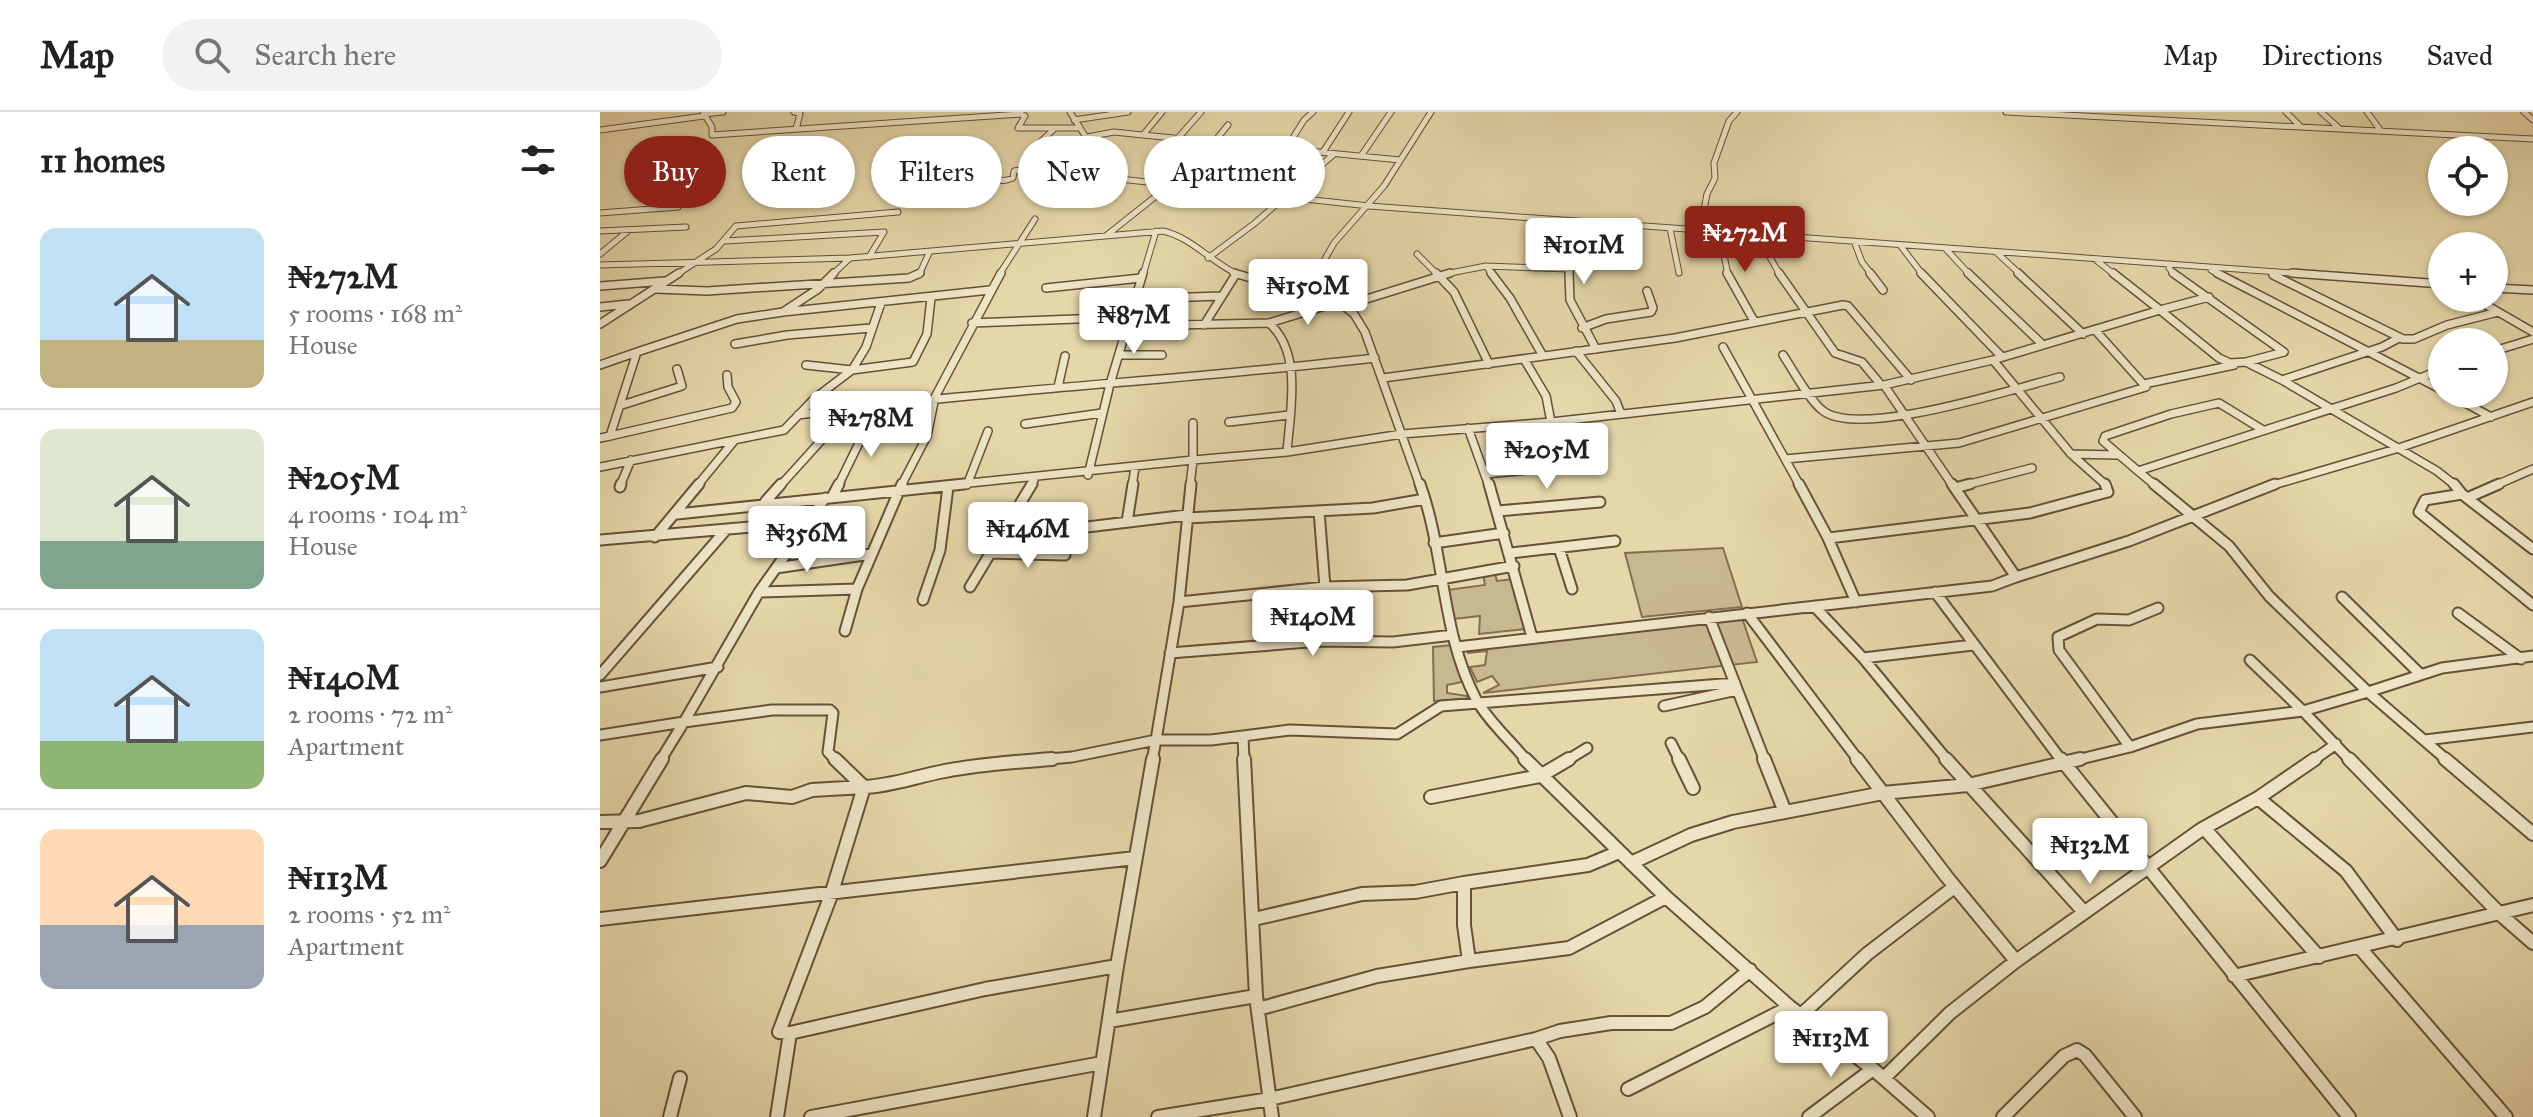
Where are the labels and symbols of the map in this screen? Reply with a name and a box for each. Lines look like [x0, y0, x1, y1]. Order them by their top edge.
pin: ₦272M [1689, 206, 1801, 274]
pin: ₦101M [1528, 218, 1640, 286]
pin: ₦150M [1252, 259, 1364, 327]
pin: ₦87M [1087, 288, 1181, 356]
pin: ₦278M [815, 391, 927, 459]
pin: ₦205M [1491, 423, 1603, 491]
pin: ₦146M [972, 502, 1084, 570]
pin: ₦356M [751, 506, 863, 574]
pin: ₦140M [1257, 590, 1369, 658]
pin: ₦132M [2034, 818, 2146, 886]
pin: ₦113M [1775, 1011, 1887, 1079]

